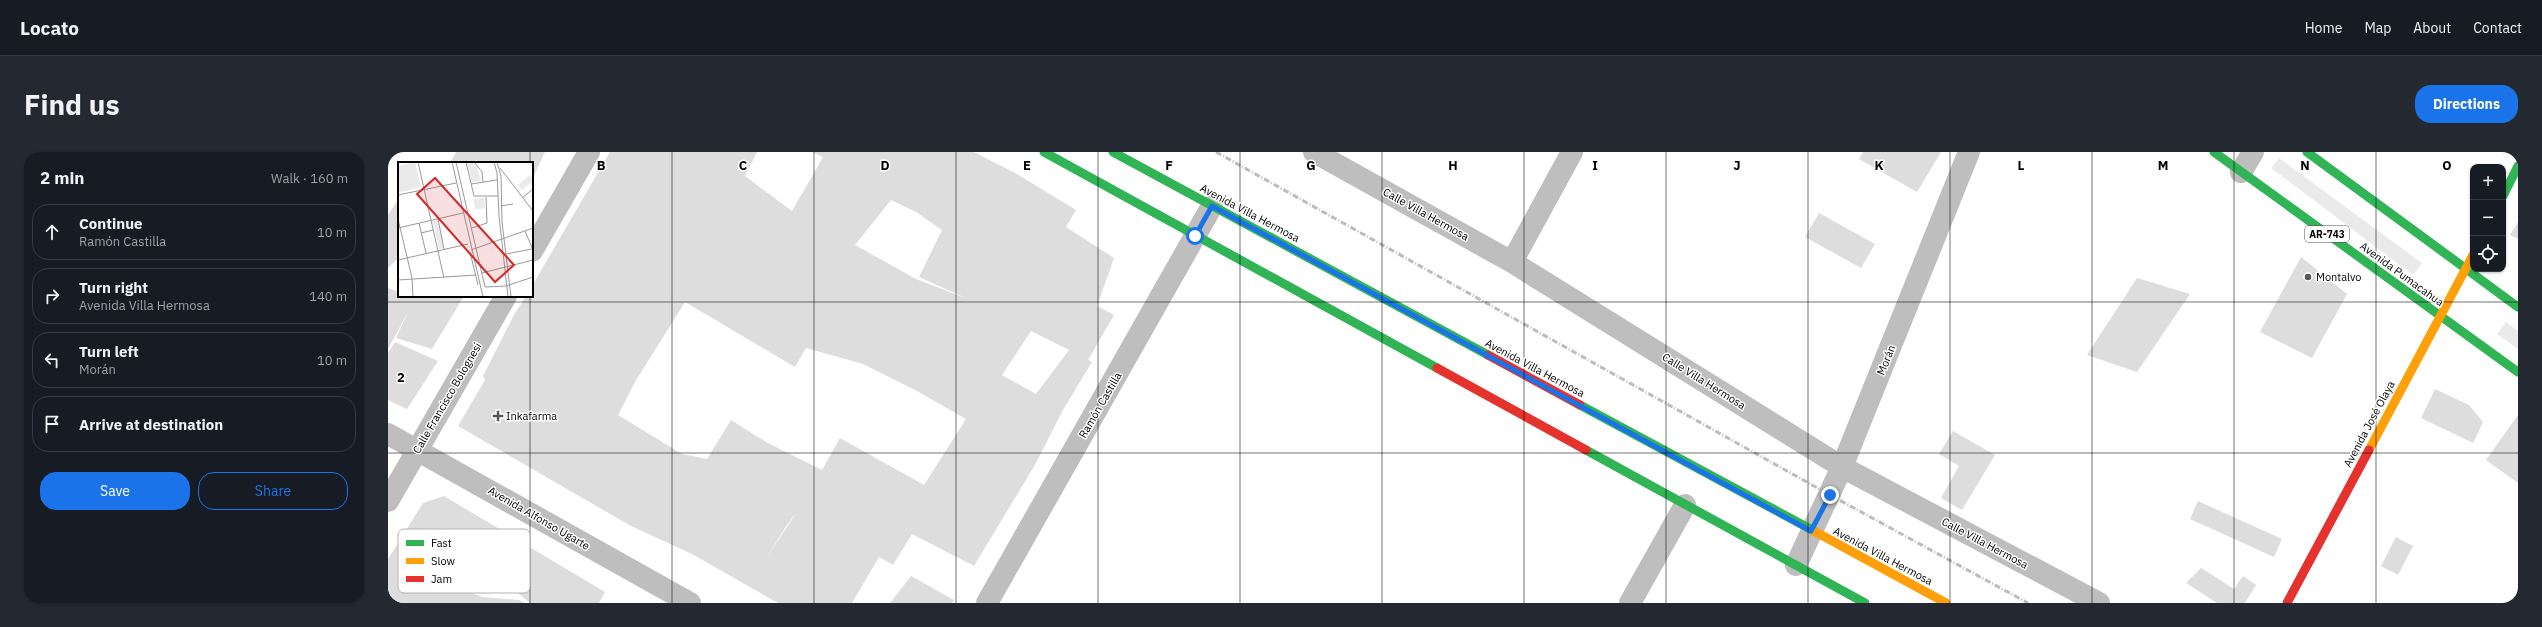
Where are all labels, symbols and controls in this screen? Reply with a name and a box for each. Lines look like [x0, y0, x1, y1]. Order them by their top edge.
text: Locato [20, 16, 79, 40]
text: Home [2305, 19, 2342, 37]
text: Map [2364, 19, 2391, 37]
text: About [2413, 19, 2451, 37]
text: Contact [2473, 19, 2522, 37]
button: Directions [2415, 85, 2518, 123]
text: Find us [24, 86, 120, 123]
text: B [597, 157, 606, 174]
text: C [739, 157, 748, 174]
text: D [880, 157, 890, 174]
text: E [1023, 157, 1031, 174]
text: F [1165, 157, 1173, 174]
text: G [1306, 157, 1316, 174]
text: H [1448, 157, 1458, 174]
text: I [1592, 157, 1598, 174]
text: J [1733, 157, 1741, 174]
text: K [1874, 157, 1884, 174]
text: L [2018, 157, 2025, 174]
text: M [2158, 157, 2168, 174]
text: N [2300, 157, 2310, 174]
text: O [2442, 157, 2452, 174]
inset map [398, 162, 533, 297]
map controls [2470, 164, 2506, 272]
button: + [2470, 164, 2506, 200]
text: 2 min [40, 167, 84, 189]
text: Walk · 160 m [271, 170, 348, 187]
street label: Avenida Villa Hermosa [1198, 181, 1302, 245]
street label: Calle Villa Hermosa [1381, 185, 1471, 243]
button: − [2470, 200, 2506, 236]
text: Continue [79, 214, 143, 233]
icon: ahead [41, 221, 63, 243]
text: 10 m [317, 224, 347, 241]
road number: AR-743 [2305, 226, 2349, 242]
route start [1186, 227, 1204, 245]
text: Ramón Castilla [79, 233, 166, 250]
button: locate [2470, 236, 2506, 272]
street label: Avenida Pumacahua [2357, 239, 2447, 309]
place label: Montalvo [2316, 270, 2361, 284]
marker: Montalvo [2303, 272, 2313, 282]
text: Turn right [79, 278, 148, 297]
icon: right [41, 285, 63, 307]
text: 140 m [309, 288, 347, 305]
text: Avenida Villa Hermosa [79, 297, 210, 314]
street label: Avenida Villa Hermosa [1483, 336, 1587, 400]
street label: Calle Francisco Bolognesi [409, 340, 485, 456]
text: Turn left [79, 342, 139, 361]
street label: Morán [1874, 343, 1898, 377]
icon: left [41, 349, 63, 371]
street label: Calle Villa Hermosa [1660, 350, 1749, 412]
text: 10 m [317, 352, 347, 369]
text: Morán [79, 361, 116, 378]
text: 2 [397, 369, 405, 386]
street label: Ramón Castilla [1075, 369, 1125, 440]
street label: Avenida José Olaya [2340, 378, 2398, 470]
place label: Inkafarma [506, 409, 557, 423]
marker: Inkafarma [493, 411, 503, 421]
icon: arrive [41, 413, 63, 435]
text: Arrive at destination [79, 415, 223, 434]
button: Save [40, 472, 190, 510]
button: Share [198, 472, 348, 510]
street label: Avenida Alfonso Ugarte [486, 483, 592, 553]
route end [1821, 486, 1839, 504]
street label: Calle Villa Hermosa [1939, 514, 2031, 572]
street label: Avenida Villa Hermosa [1831, 524, 1935, 588]
legend [398, 529, 530, 593]
text: Fast [431, 536, 452, 550]
text: Slow [431, 554, 455, 568]
text: Jam [431, 572, 452, 586]

